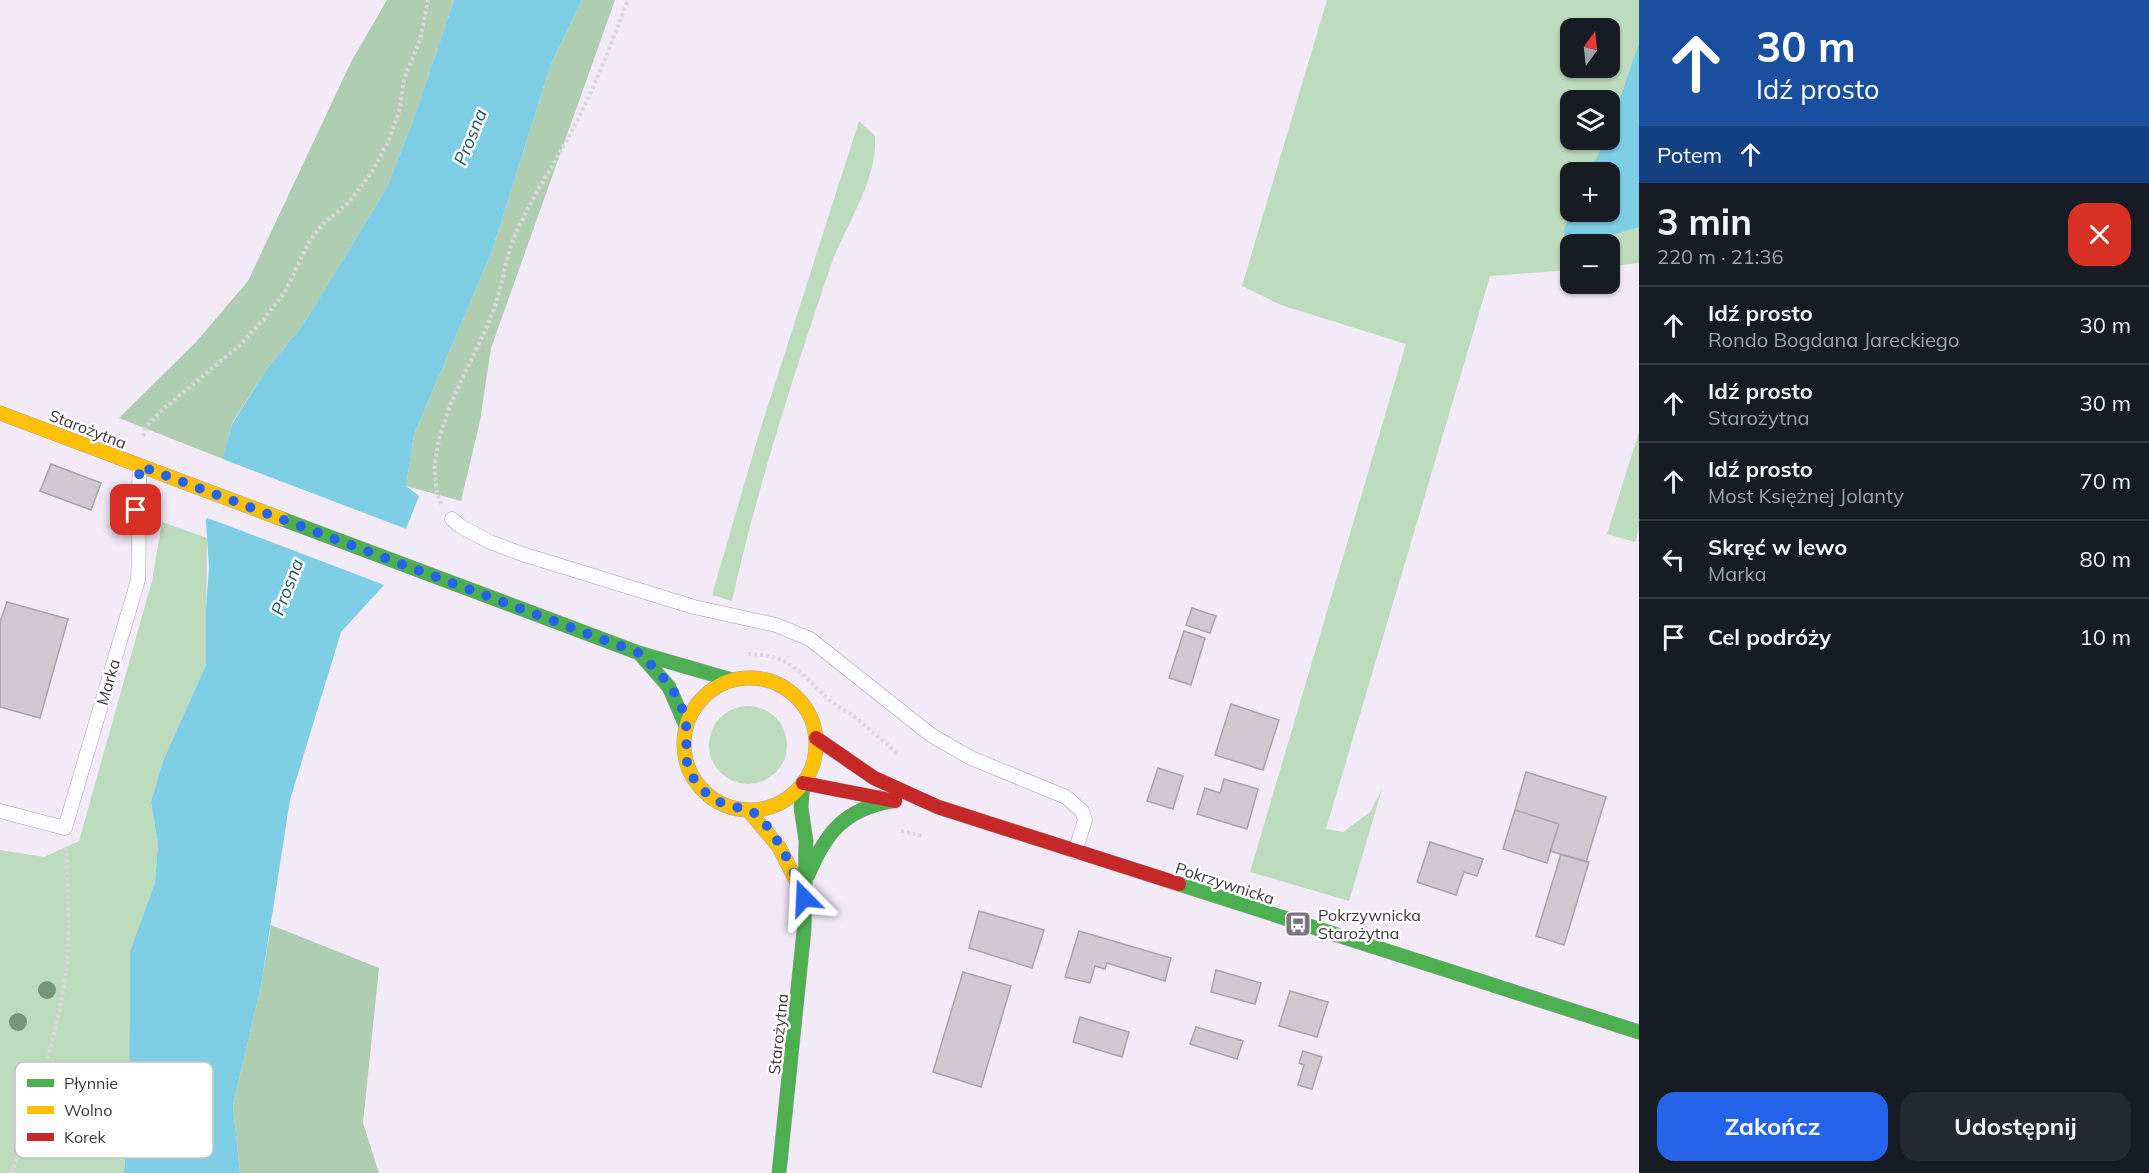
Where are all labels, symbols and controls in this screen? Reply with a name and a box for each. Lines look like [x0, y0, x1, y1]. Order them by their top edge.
north arrow [1560, 18, 1620, 78]
map controls [1560, 18, 1620, 294]
text: 30 m [1756, 20, 1856, 73]
icon: ahead [1657, 24, 1735, 102]
text: Idź prosto [1756, 72, 1880, 106]
button: layers [1560, 90, 1620, 150]
water label: Prosna [448, 105, 492, 168]
icon: ahead [1734, 138, 1767, 171]
text: Potem [1657, 141, 1722, 169]
button: + [1560, 162, 1620, 222]
text: 3 min [1657, 199, 1752, 244]
button: close [2068, 203, 2131, 266]
button: − [1560, 234, 1620, 294]
text: 220 m · 21:36 [1657, 244, 1783, 269]
text: Idź prosto [1708, 299, 1813, 327]
icon: ahead [1657, 309, 1690, 342]
text: 30 m [2080, 311, 2131, 339]
text: Rondo Bogdana Jareckiego [1708, 327, 1959, 352]
text: Idź prosto [1708, 377, 1813, 405]
icon: ahead [1657, 387, 1690, 420]
text: 30 m [2080, 389, 2131, 417]
street label: Starożytna [46, 405, 130, 453]
text: Starożytna [1708, 405, 1810, 430]
text: Idź prosto [1708, 455, 1813, 483]
icon: ahead [1657, 465, 1690, 498]
text: 70 m [2080, 467, 2131, 495]
text: Most Księżnej Jolanty [1708, 483, 1904, 508]
pin [110, 484, 161, 535]
icon: arrive [119, 493, 152, 526]
text: Skręć w lewo [1708, 533, 1847, 561]
icon: left [1657, 543, 1690, 576]
text: 80 m [2080, 545, 2131, 573]
water label: Prosna [266, 555, 308, 618]
text: Marka [1708, 561, 1767, 586]
icon: arrive [1657, 621, 1690, 654]
text: Cel podróży [1708, 623, 1831, 651]
text: 10 m [2080, 623, 2131, 651]
street label: Marka [92, 657, 124, 707]
street label: Pokrzywnicka [1173, 858, 1277, 908]
position arrow [772, 866, 836, 930]
place label: Pokrzywnicka Starożytna [1318, 905, 1421, 943]
bus stop icon: Pokrzywnicka Starożytna [1283, 909, 1313, 939]
street label: Starożytna [764, 993, 792, 1075]
legend [15, 1062, 213, 1158]
text: Płynnie [64, 1073, 118, 1093]
button: Zakończ [1657, 1092, 1888, 1161]
button: Udostępnij [1900, 1092, 2131, 1161]
text: Wolno [64, 1100, 112, 1120]
text: Korek [64, 1127, 107, 1147]

